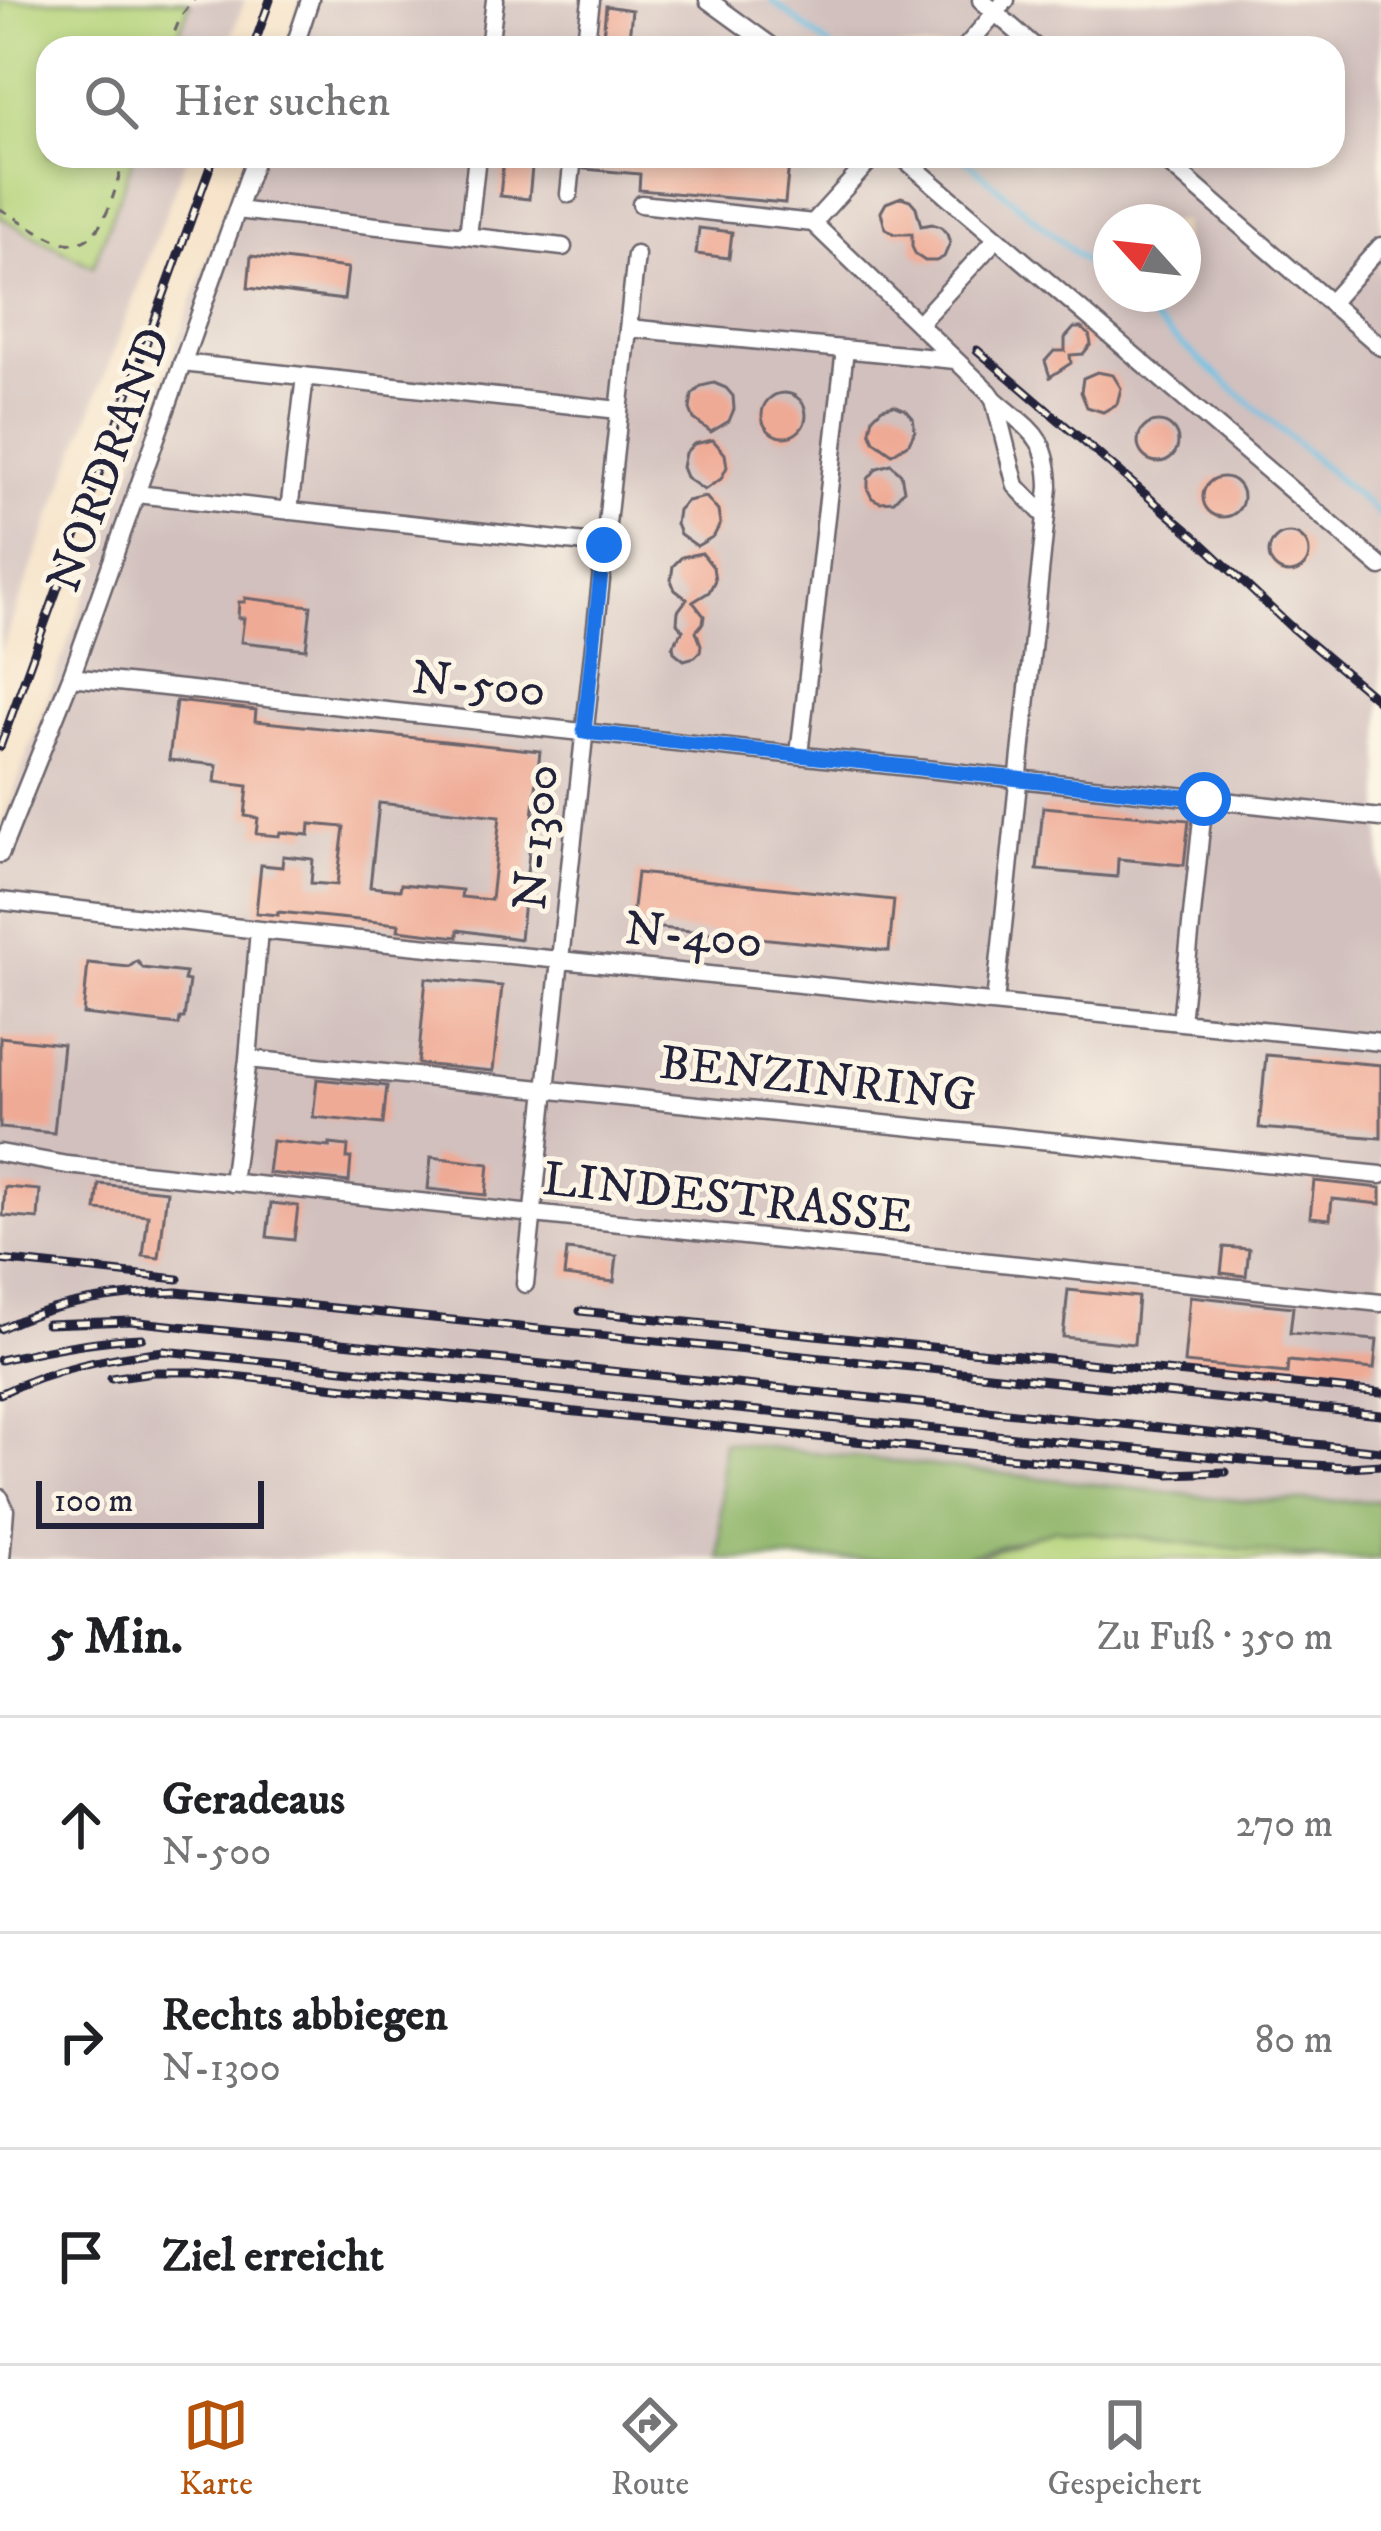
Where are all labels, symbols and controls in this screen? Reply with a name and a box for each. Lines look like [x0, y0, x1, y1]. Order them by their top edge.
search box [36, 36, 1345, 168]
icon: search [78, 69, 144, 135]
text: Hier suchen [174, 74, 390, 130]
north arrow [1093, 204, 1201, 312]
street label: NORDRAND [34, 320, 185, 601]
route end [577, 518, 631, 572]
street label: N-500 [409, 648, 549, 722]
street label: N-1300 [501, 762, 573, 913]
route start [1177, 772, 1231, 826]
street label: N-400 [622, 899, 766, 973]
street label: BENZINRING [656, 1034, 979, 1126]
street label: LINDESTRASSE [540, 1150, 915, 1248]
scale bar [36, 1475, 264, 1528]
text: 100 m [54, 1481, 133, 1522]
text: 5 Min. [48, 1605, 183, 1669]
text: Zu Fuß · 350 m [1097, 1613, 1333, 1662]
text: Geradeaus [162, 1772, 345, 1828]
icon: ahead [48, 1792, 114, 1858]
text: 270 m [1236, 1800, 1333, 1849]
text: N-500 [162, 1828, 271, 1877]
text: Rechts abbiegen [162, 1988, 448, 2044]
icon: right [48, 2008, 114, 2074]
text: 80 m [1255, 2016, 1333, 2065]
text: N-1300 [162, 2044, 281, 2093]
icon: arrive [48, 2224, 114, 2290]
text: Ziel erreicht [162, 2229, 384, 2285]
tab: Karte [179, 2392, 253, 2505]
tab: Route [611, 2392, 689, 2505]
tab: Gespeichert [1047, 2392, 1202, 2505]

